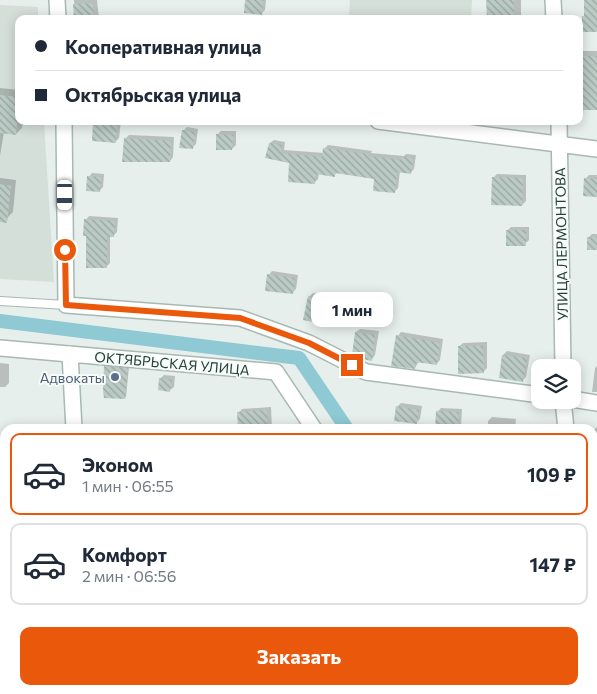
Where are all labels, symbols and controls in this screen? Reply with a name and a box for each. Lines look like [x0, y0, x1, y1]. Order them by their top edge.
text: Кооперативная улица [65, 35, 261, 58]
text: Октябрьская улица [65, 83, 241, 106]
street label: УЛИЦА ЛЕРМОНТОВА [551, 167, 571, 321]
car [57, 180, 72, 210]
route start [54, 239, 76, 261]
callout: 1 мин [311, 292, 393, 328]
text: 1 мин [332, 300, 372, 319]
street label: ОКТЯБРЬСКАЯ УЛИЦА [94, 348, 251, 378]
route end [341, 354, 363, 376]
map controls [531, 359, 581, 409]
button: layers [531, 359, 581, 409]
place label: Адвокаты [40, 369, 105, 386]
marker: Адвокаты [109, 371, 121, 383]
icon: car [22, 452, 67, 497]
text: Эконом [82, 453, 153, 476]
text: 109 ₽ [527, 463, 576, 486]
text: 1 мин · 06:55 [82, 476, 174, 495]
icon: car [22, 542, 67, 587]
text: Комфорт [82, 543, 167, 566]
text: 147 ₽ [530, 553, 576, 576]
text: 2 мин · 06:56 [82, 566, 176, 585]
button: Заказать [20, 627, 578, 685]

